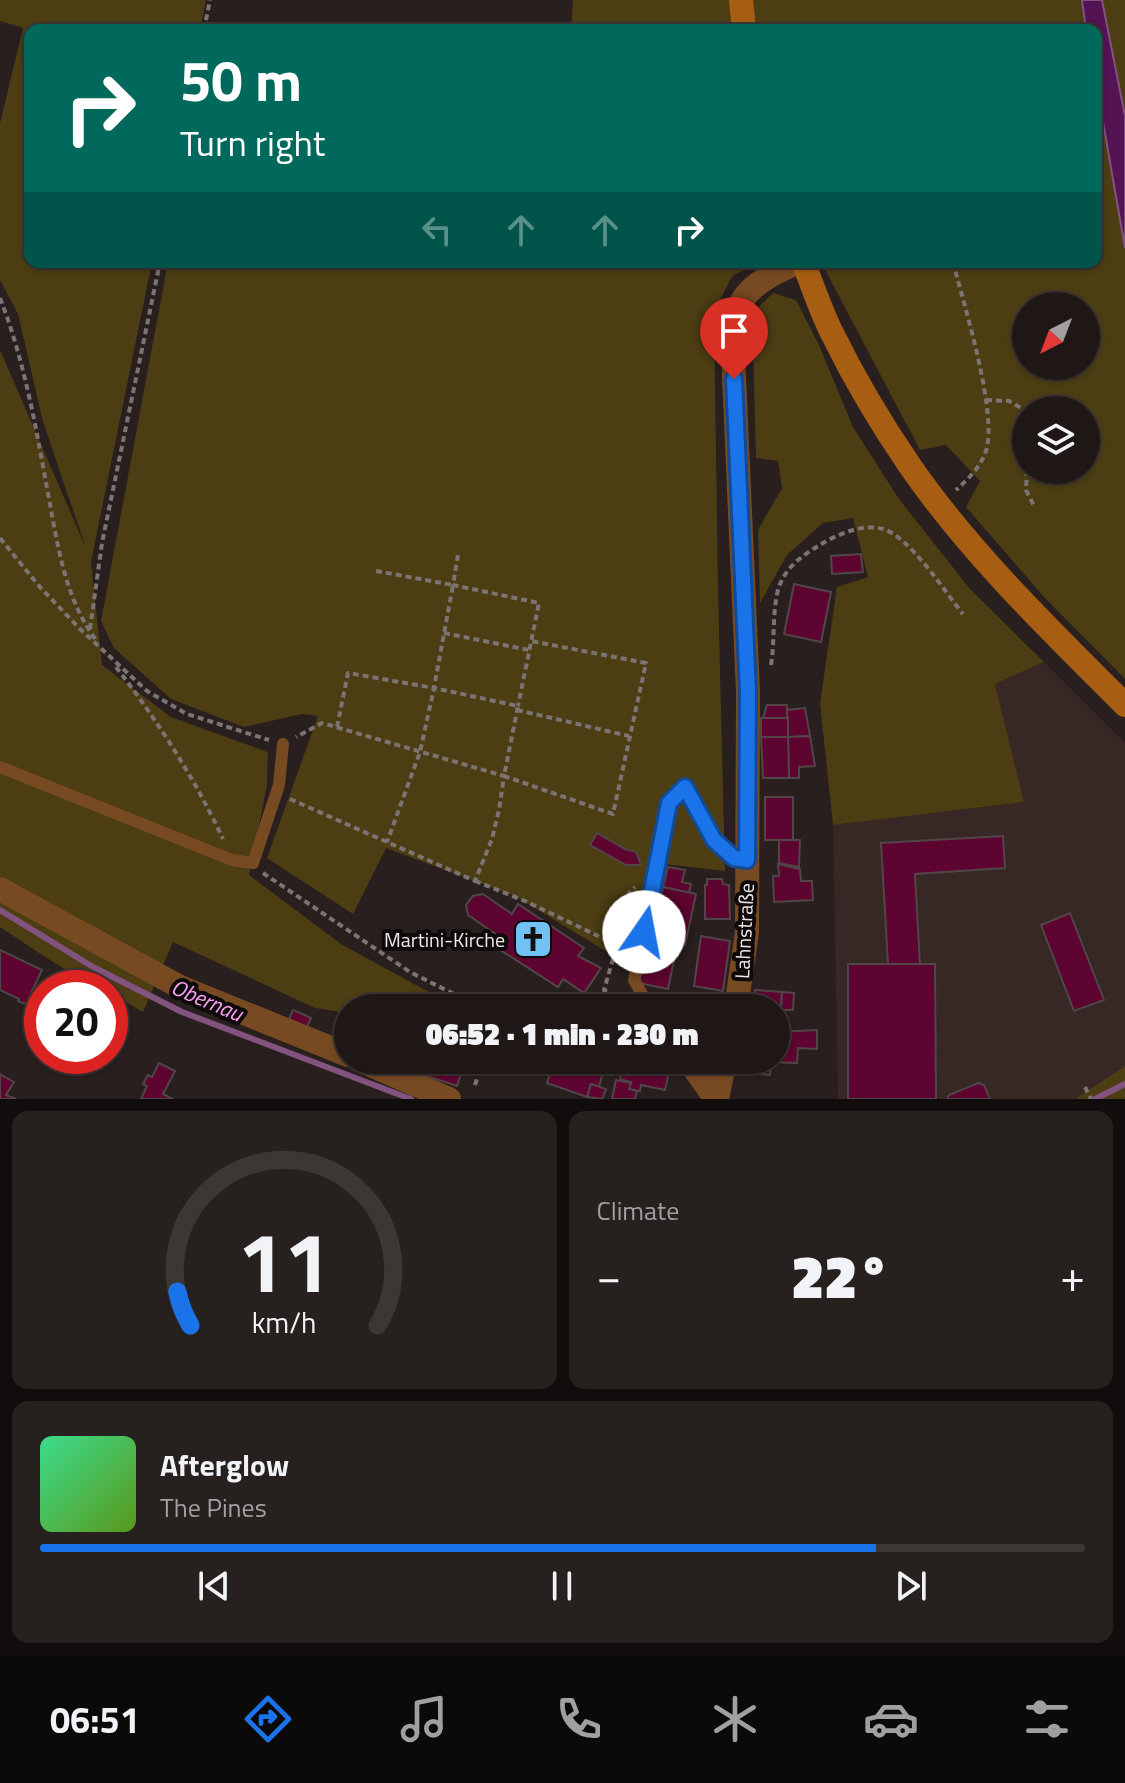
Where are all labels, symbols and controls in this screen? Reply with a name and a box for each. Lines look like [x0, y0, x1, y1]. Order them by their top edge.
text: 50 m [180, 38, 302, 123]
icon: right [48, 56, 152, 160]
text: Turn right [180, 115, 325, 170]
icon: left [415, 208, 459, 252]
icon: ahead [499, 208, 543, 252]
icon: ahead [583, 208, 627, 252]
icon: right [667, 208, 711, 252]
north arrow [1012, 292, 1100, 380]
map controls [1012, 292, 1100, 484]
pin [700, 297, 768, 379]
icon: arrive [712, 309, 756, 353]
button: layers [1012, 396, 1100, 484]
street label: Lahnstraße [726, 882, 762, 980]
position arrow [602, 890, 686, 974]
church icon: Martini-Kirche [512, 918, 554, 960]
place label: Martini-Kirche [384, 924, 505, 955]
speed limit sign: 20 [24, 970, 128, 1074]
water label: Obernau [166, 970, 250, 1031]
text: 06:52 · 1 min · 230 m [426, 1011, 698, 1057]
text: Climate [597, 1191, 679, 1230]
text: 11 [238, 1198, 331, 1324]
text: 22° [791, 1230, 890, 1321]
text: − [597, 1242, 621, 1309]
text: + [1060, 1242, 1085, 1309]
text: km/h [252, 1301, 317, 1344]
text: Afterglow [160, 1442, 289, 1488]
text: The Pines [160, 1488, 267, 1527]
icon: previous [192, 1564, 236, 1608]
icon: pause [540, 1564, 584, 1608]
icon: next [889, 1564, 933, 1608]
icon: directions [240, 1691, 296, 1747]
icon: music [396, 1691, 452, 1747]
icon: phone [551, 1691, 607, 1747]
icon: climate [707, 1691, 763, 1747]
icon: car [863, 1691, 919, 1747]
icon: filters [1019, 1691, 1075, 1747]
text: 06:51 [50, 1692, 140, 1747]

